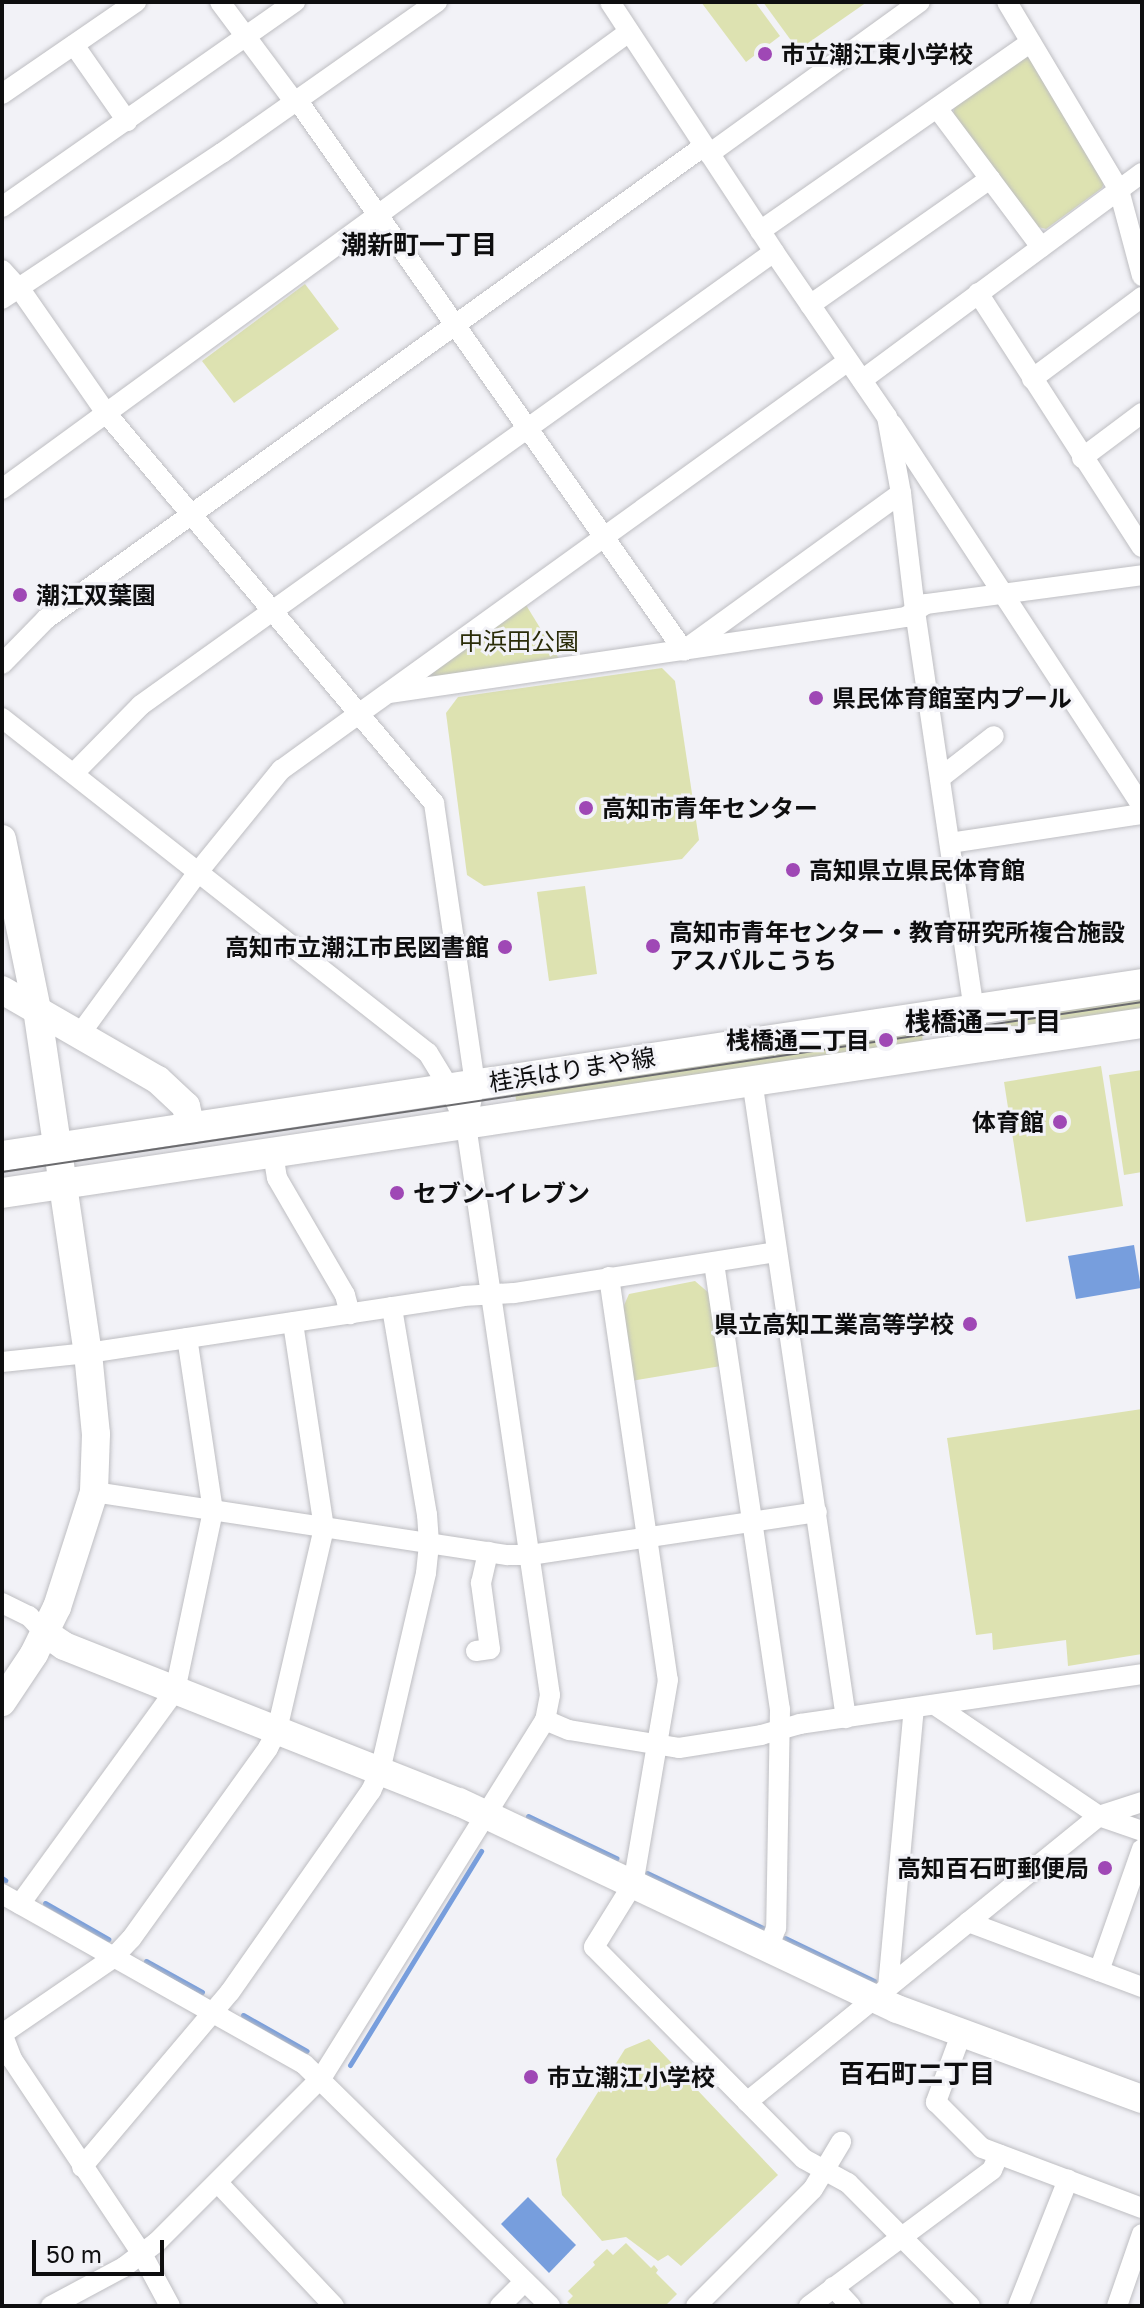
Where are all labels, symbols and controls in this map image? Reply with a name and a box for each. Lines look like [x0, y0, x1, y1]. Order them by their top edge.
place label: 市立潮江東小学校 [781, 40, 973, 68]
marker: 市立潮江東小学校 [756, 45, 774, 63]
district label: 潮新町一丁目 [341, 229, 497, 261]
place label: 潮江双葉園 [36, 581, 156, 609]
marker: 潮江双葉園 [11, 586, 29, 604]
park label: 中浜田公園 [459, 627, 579, 655]
place label: 県民体育館室内プール [832, 684, 1072, 712]
marker: 県民体育館室内プール [807, 689, 825, 707]
place label: 高知市青年センター [602, 794, 818, 822]
marker: 高知市青年センター [577, 799, 595, 817]
place label: 高知県立県民体育館 [809, 856, 1025, 884]
marker: 高知県立県民体育館 [784, 861, 802, 879]
place label: 高知市青年センター・教育研究所複合施設 アスパルこうち [669, 918, 1125, 974]
place label: 高知市立潮江市民図書館 [225, 933, 489, 961]
marker: 高知市青年センター・教育研究所複合施設 アスパルこうち [644, 937, 662, 955]
marker: 高知市立潮江市民図書館 [496, 938, 514, 956]
district label: 桟橋通二丁目 [905, 1006, 1061, 1038]
place label: 桟橋通二丁目 [726, 1026, 870, 1054]
marker: 桟橋通二丁目 [877, 1031, 895, 1049]
street label: 桂浜はりまや線 [487, 1042, 657, 1096]
place label: 体育館 [972, 1108, 1044, 1136]
marker: 体育館 [1051, 1113, 1069, 1131]
place label: セブン-イレブン [413, 1179, 590, 1207]
marker: セブン-イレブン [388, 1184, 406, 1202]
place label: 県立高知工業高等学校 [714, 1310, 954, 1338]
marker: 県立高知工業高等学校 [961, 1315, 979, 1333]
place label: 高知百石町郵便局 [897, 1854, 1089, 1882]
marker: 高知百石町郵便局 [1096, 1859, 1114, 1877]
district label: 百石町二丁目 [839, 2058, 995, 2090]
place label: 市立潮江小学校 [547, 2063, 715, 2091]
marker: 市立潮江小学校 [522, 2068, 540, 2086]
scale bar [36, 2224, 168, 2274]
text: 50 m [46, 2239, 102, 2268]

